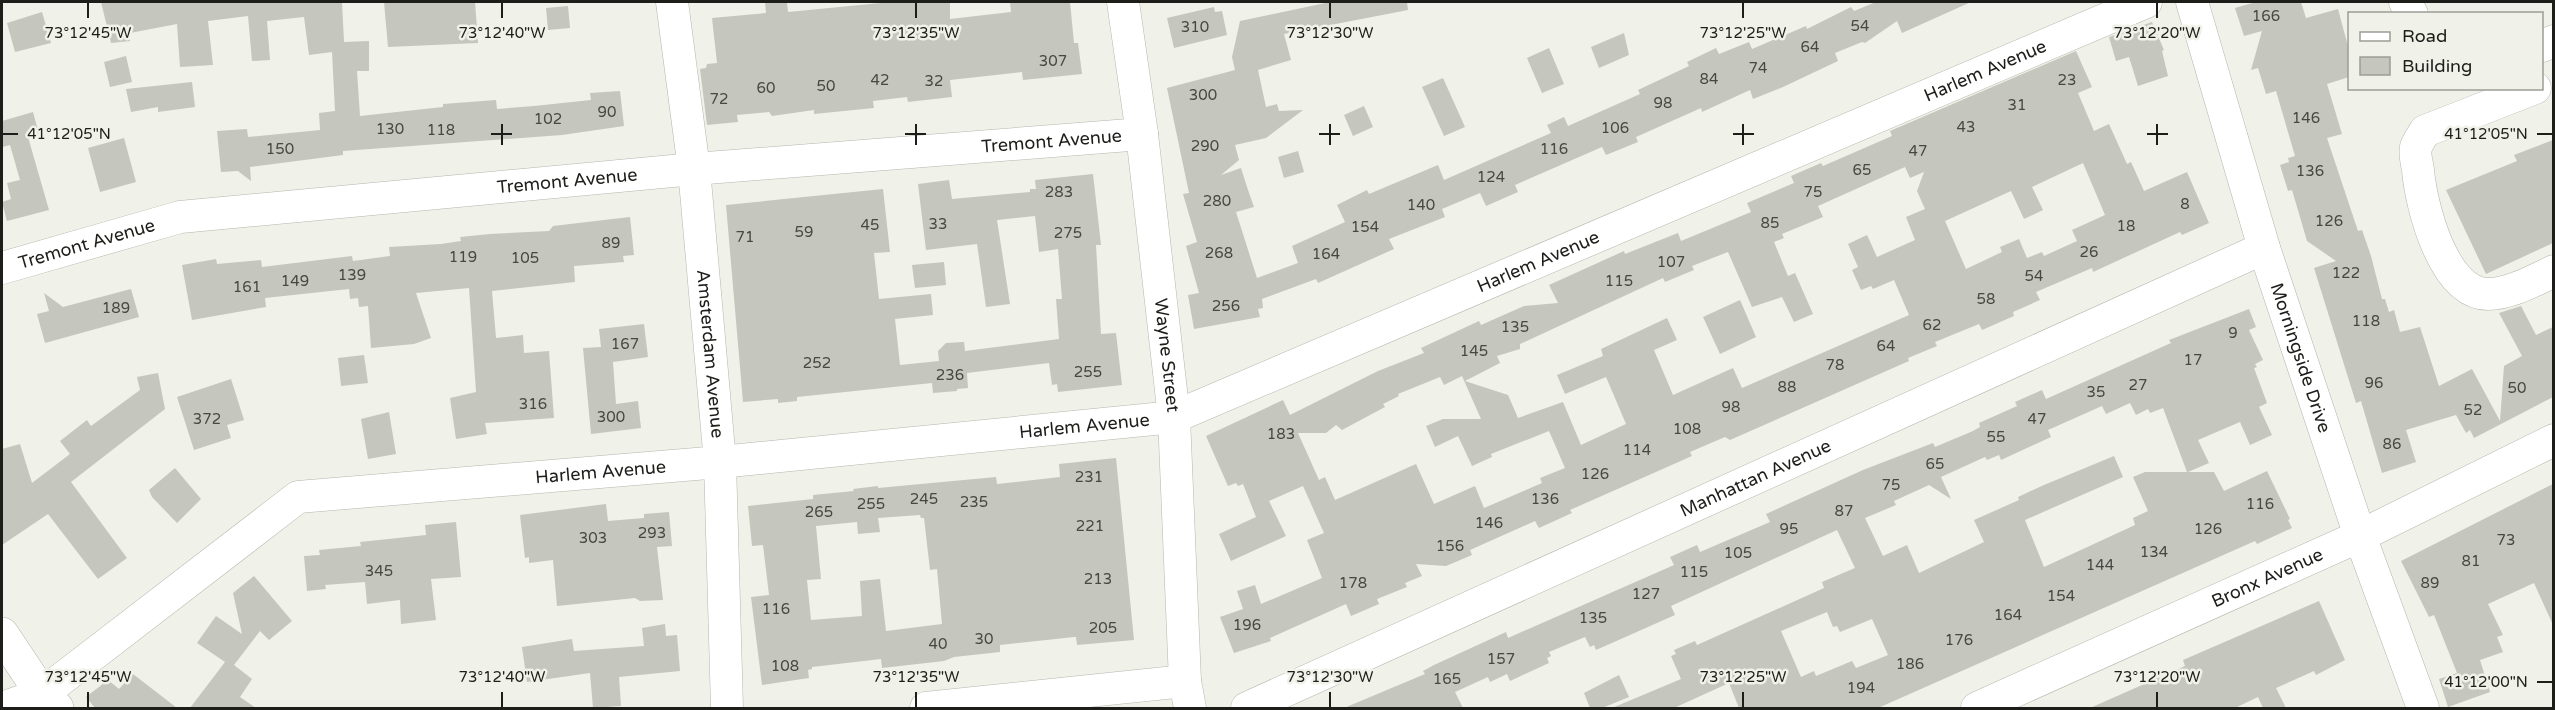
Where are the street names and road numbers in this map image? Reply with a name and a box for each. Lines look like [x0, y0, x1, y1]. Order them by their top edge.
street label: Harlem Avenue [1921, 35, 2050, 107]
street label: Tremont Avenue [980, 125, 1123, 158]
street label: Tremont Avenue [496, 163, 638, 198]
street label: Tremont Avenue [16, 214, 157, 274]
street label: Harlem Avenue [1474, 226, 1603, 297]
street label: Amsterdam Avenue [692, 269, 729, 439]
street label: Morningside Drive [2265, 280, 2336, 435]
street label: Wayne Street [1150, 297, 1184, 413]
street label: Harlem Avenue [1018, 408, 1151, 443]
street label: Manhattan Avenue [1676, 434, 1834, 522]
street label: Harlem Avenue [534, 456, 667, 488]
street label: Bronx Avenue [2208, 543, 2326, 612]

